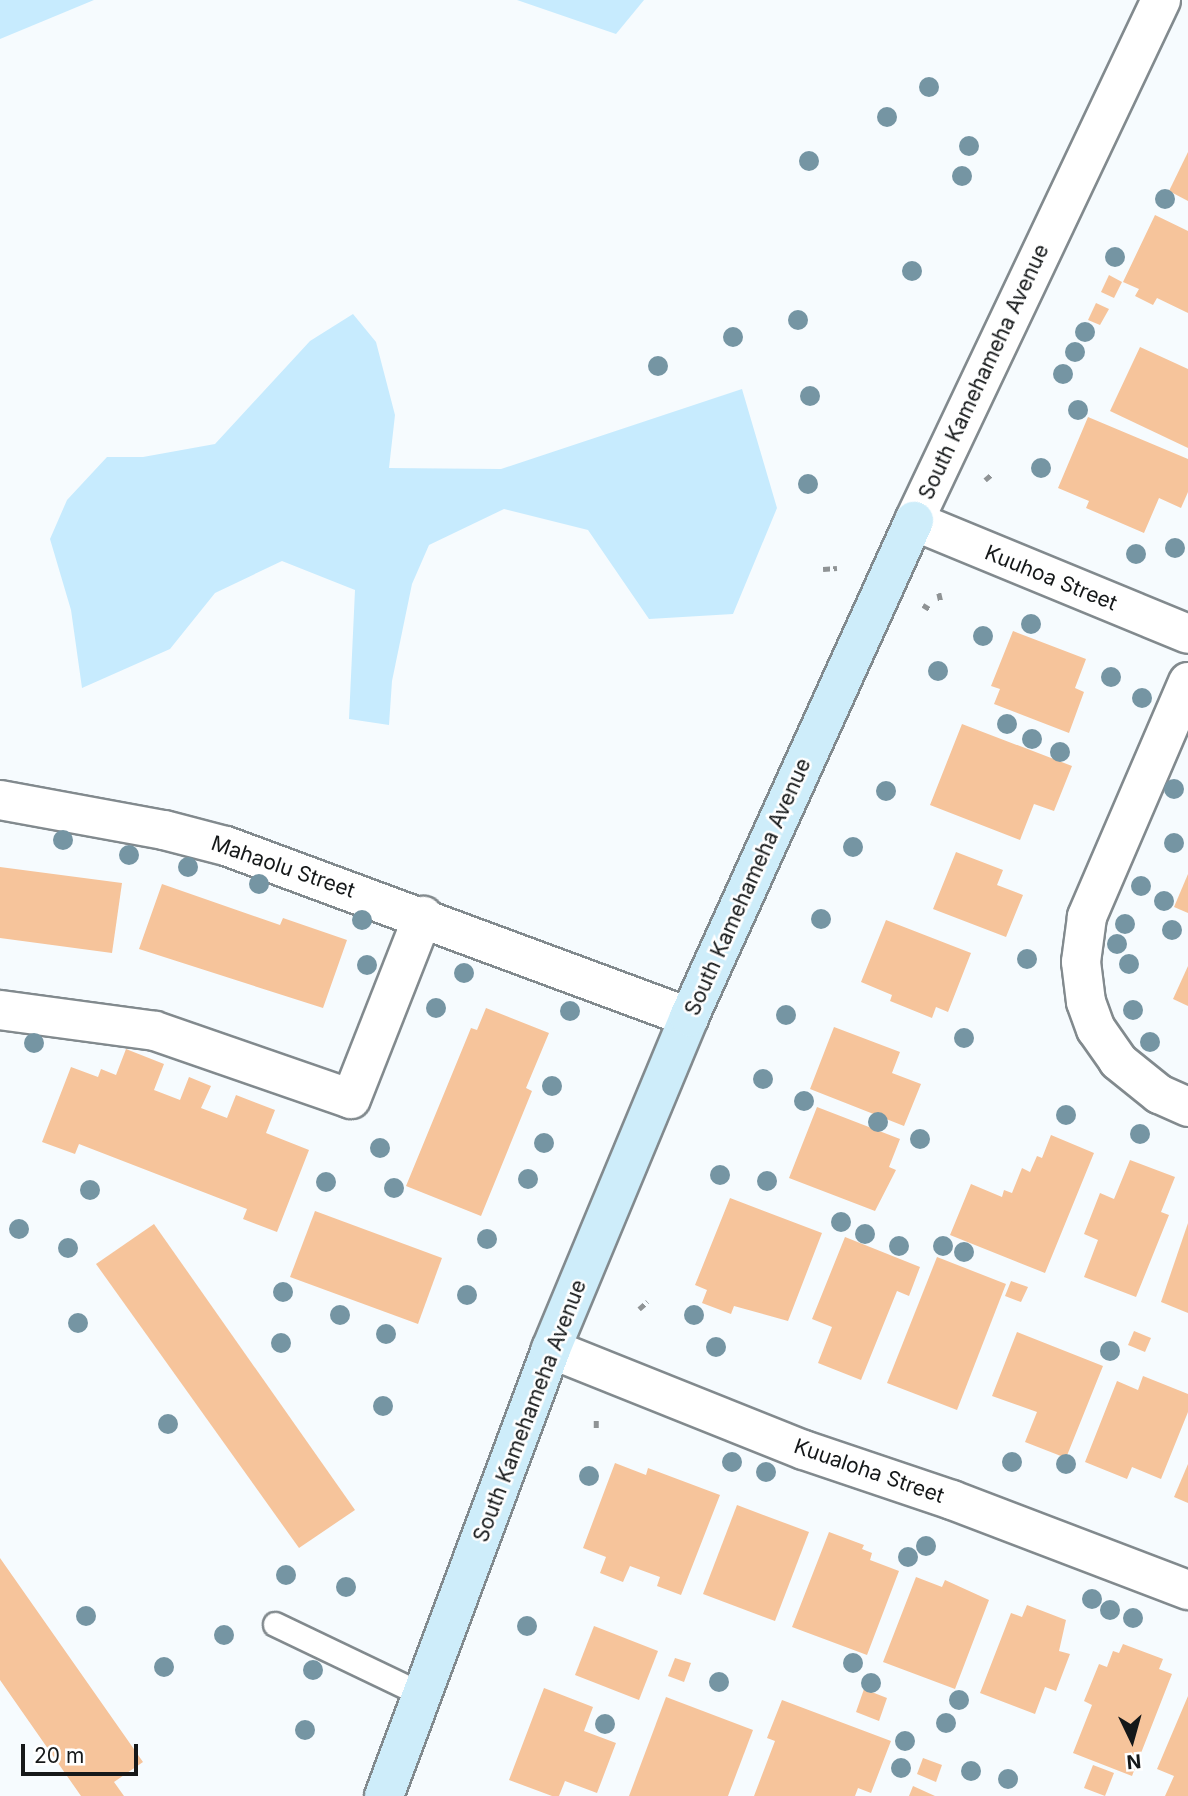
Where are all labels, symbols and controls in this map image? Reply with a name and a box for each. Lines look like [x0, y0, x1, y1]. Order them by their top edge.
street label: South Kamehameha Avenue [914, 240, 1054, 504]
street label: Kuuhoa Street [981, 540, 1121, 616]
street label: South Kamehameha Avenue [680, 754, 816, 1020]
street label: Mahaolu Street [208, 831, 358, 903]
street label: South Kamehameha Avenue [468, 1276, 592, 1546]
street label: Kuualoha Street [791, 1434, 947, 1508]
north arrow [1097, 1705, 1167, 1775]
scale bar [24, 1730, 142, 1774]
text: 20 m [34, 1743, 84, 1768]
text: N [1126, 1749, 1142, 1774]

